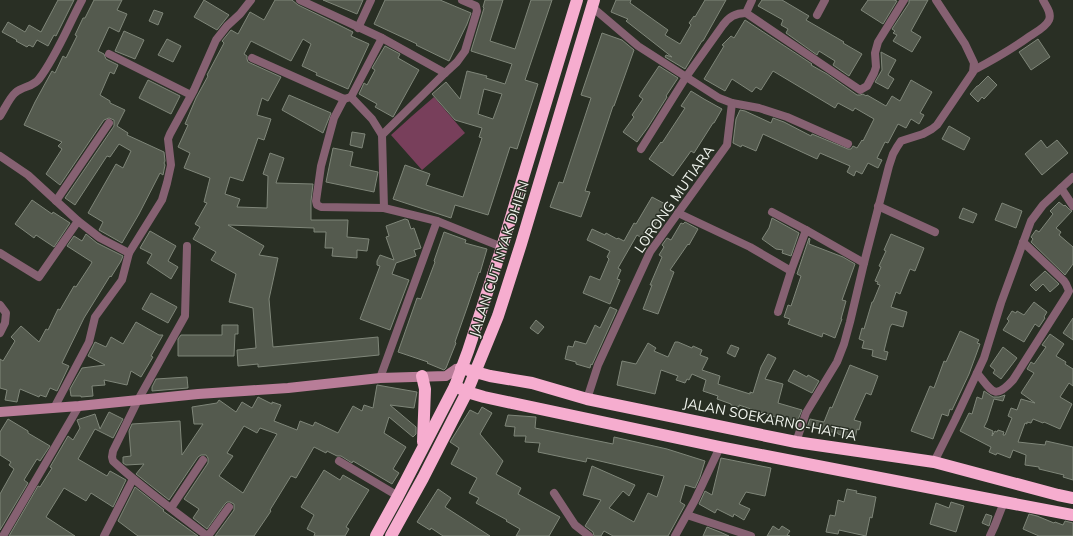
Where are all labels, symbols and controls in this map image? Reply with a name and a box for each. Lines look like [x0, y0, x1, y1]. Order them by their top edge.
street label: LORONG MUTIARA [630, 141, 718, 256]
street label: JALAN CUT NYAK DHIEN [465, 179, 533, 339]
street label: JALAN SOEKARNO-HATTA [682, 393, 859, 445]

